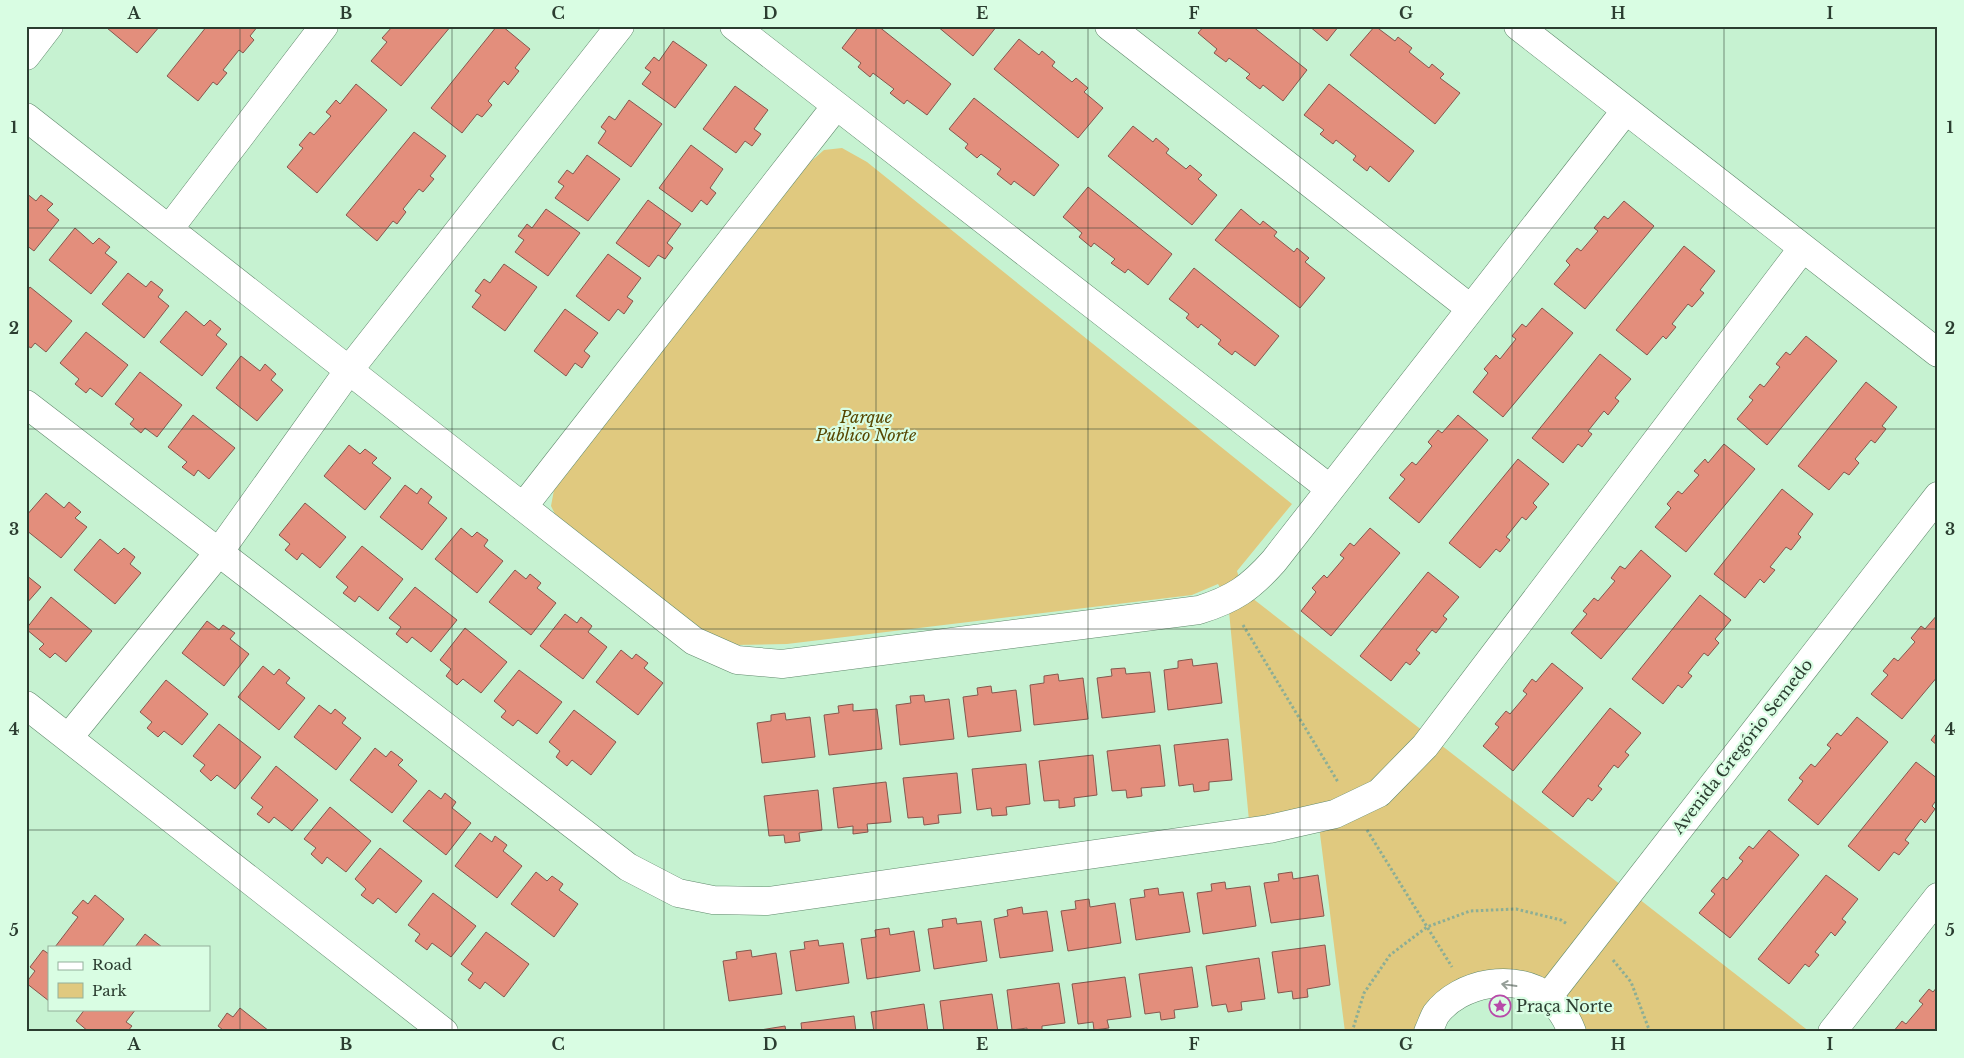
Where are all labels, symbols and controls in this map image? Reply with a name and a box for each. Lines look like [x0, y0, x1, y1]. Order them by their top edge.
text: A [127, 3, 142, 23]
text: B [340, 3, 353, 23]
text: C [551, 3, 565, 23]
text: D [763, 3, 777, 23]
text: E [976, 3, 988, 23]
text: F [1188, 3, 1200, 23]
text: G [1399, 3, 1413, 23]
text: H [1610, 3, 1626, 23]
text: I [1827, 3, 1834, 23]
text: 1 [11, 117, 18, 137]
text: 1 [1947, 117, 1954, 137]
text: 2 [9, 318, 19, 338]
text: 2 [1945, 318, 1955, 338]
park label: Parque Público Norte [815, 407, 917, 445]
text: 3 [9, 519, 19, 539]
text: 3 [1945, 519, 1955, 539]
street label: Avenida Gregório Semedo [1667, 655, 1816, 838]
text: 4 [9, 719, 19, 739]
text: 4 [1945, 719, 1955, 739]
text: 5 [9, 920, 19, 940]
text: 5 [1945, 920, 1955, 940]
legend [48, 946, 210, 1010]
text: Road [92, 955, 132, 974]
one-way arrow [1501, 979, 1517, 989]
text: Park [92, 981, 128, 1000]
place icon: Praça Norte [1488, 994, 1512, 1018]
place label: Praça Norte [1516, 996, 1613, 1016]
text: A [127, 1034, 142, 1054]
text: B [340, 1034, 353, 1054]
text: C [551, 1034, 565, 1054]
text: D [763, 1034, 777, 1054]
text: E [976, 1034, 988, 1054]
text: F [1188, 1034, 1200, 1054]
text: G [1399, 1034, 1413, 1054]
text: H [1610, 1034, 1626, 1054]
text: I [1827, 1034, 1834, 1054]

